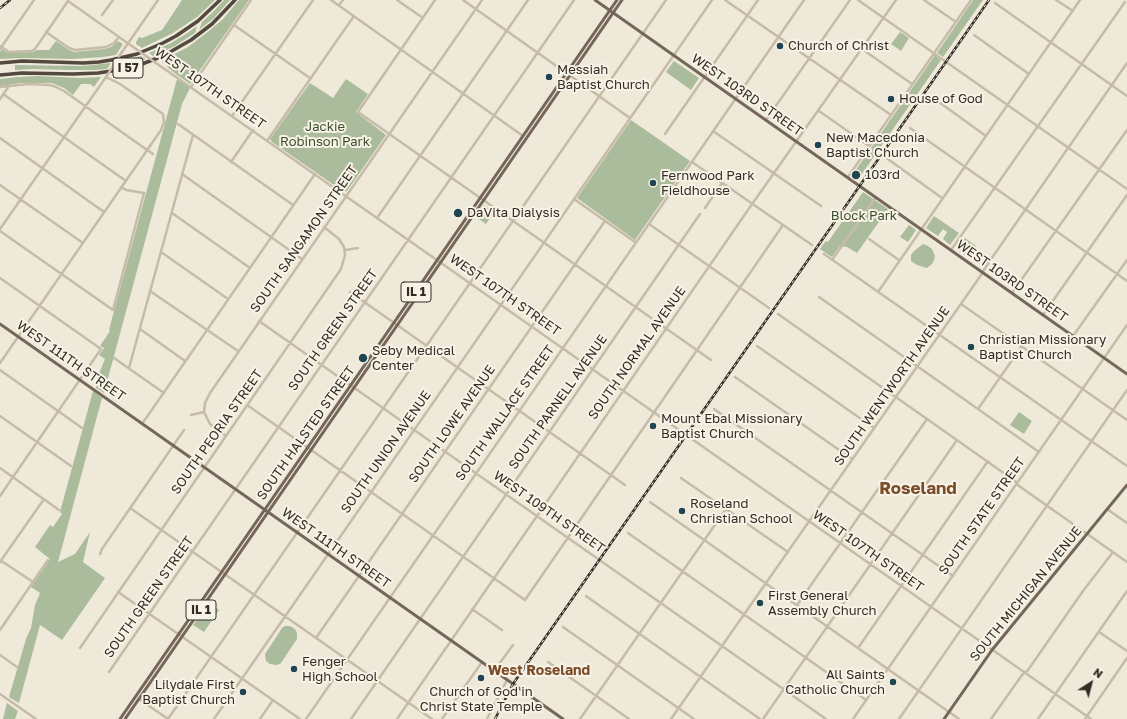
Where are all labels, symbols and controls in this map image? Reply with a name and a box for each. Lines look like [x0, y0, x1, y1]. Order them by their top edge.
place label: Church of Christ [788, 38, 889, 54]
marker: Church of Christ [775, 41, 785, 51]
street label: WEST 107TH STREET [152, 44, 268, 132]
street label: WEST 103RD STREET [688, 51, 806, 139]
road number: I 57 [113, 58, 143, 78]
place label: Messiah Baptist Church [557, 62, 650, 93]
marker: Messiah Baptist Church [544, 72, 554, 82]
place label: House of God [899, 91, 983, 107]
marker: House of God [886, 94, 896, 104]
park label: Jackie Robinson Park [280, 119, 370, 150]
place label: New Macedonia Baptist Church [826, 130, 925, 161]
marker: New Macedonia Baptist Church [813, 140, 823, 150]
street label: SOUTH SANGAMON STREET [247, 162, 361, 316]
place label: 103rd [865, 167, 900, 183]
place label: Fernwood Park Fieldhouse [661, 168, 754, 199]
marker: 103rd [850, 169, 862, 181]
marker: Fernwood Park Fieldhouse [648, 178, 658, 188]
place label: DaVita Dialysis [467, 205, 560, 221]
marker: DaVita Dialysis [452, 207, 464, 219]
park label: Block Park [831, 208, 897, 224]
street label: WEST 103RD STREET [953, 237, 1071, 325]
street label: WEST 107TH STREET [447, 251, 563, 339]
street label: SOUTH GREEN STREET [285, 266, 381, 394]
road number: IL 1 [401, 282, 431, 302]
street label: SOUTH NORMAL AVENUE [585, 283, 689, 423]
street label: SOUTH WENTWORTH AVENUE [831, 303, 953, 469]
street label: WEST 111TH STREET [14, 318, 128, 404]
street label: SOUTH PARNELL AVENUE [505, 332, 611, 472]
place label: Christian Missionary Baptist Church [979, 332, 1106, 363]
street label: SOUTH WALLACE STREET [452, 342, 558, 484]
marker: Christian Missionary Baptist Church [966, 342, 976, 352]
place label: Seby Medical Center [372, 343, 455, 374]
marker: Seby Medical Center [357, 352, 369, 364]
street label: SOUTH LOWE AVENUE [405, 362, 499, 486]
street label: SOUTH HALSTED STREET [254, 363, 358, 503]
street label: SOUTH PEORIA STREET [168, 367, 266, 497]
street label: SOUTH UNION AVENUE [338, 388, 434, 516]
place label: Mount Ebal Missionary Baptist Church [661, 411, 803, 442]
marker: Mount Ebal Missionary Baptist Church [648, 421, 658, 431]
street label: SOUTH STATE STREET [935, 454, 1029, 578]
street label: WEST 109TH STREET [490, 468, 608, 556]
district label: Roseland [879, 479, 957, 499]
place label: Roseland Christian School [690, 496, 793, 527]
street label: WEST 111TH STREET [279, 505, 393, 591]
marker: Roseland Christian School [677, 506, 687, 516]
street label: WEST 107TH STREET [810, 507, 926, 595]
street label: SOUTH MICHIGAN AVENUE [967, 523, 1085, 665]
street label: SOUTH GREEN STREET [101, 533, 197, 661]
place label: First General Assembly Church [768, 588, 877, 619]
marker: First General Assembly Church [755, 598, 765, 608]
road number: IL 1 [186, 600, 216, 620]
place label: Fenger High School [302, 654, 378, 685]
district label: West Roseland [488, 663, 590, 679]
north arrow [1071, 663, 1111, 703]
marker: Fenger High School [289, 664, 299, 674]
text: N [1091, 665, 1106, 681]
place label: All Saints Catholic Church [785, 667, 885, 698]
marker: Church of God in Christ State Temple [476, 673, 486, 683]
place label: Lilydale First Baptist Church [142, 677, 235, 708]
marker: All Saints Catholic Church [888, 677, 898, 687]
place label: Church of God in Christ State Temple [420, 684, 542, 715]
marker: Lilydale First Baptist Church [238, 687, 248, 697]

